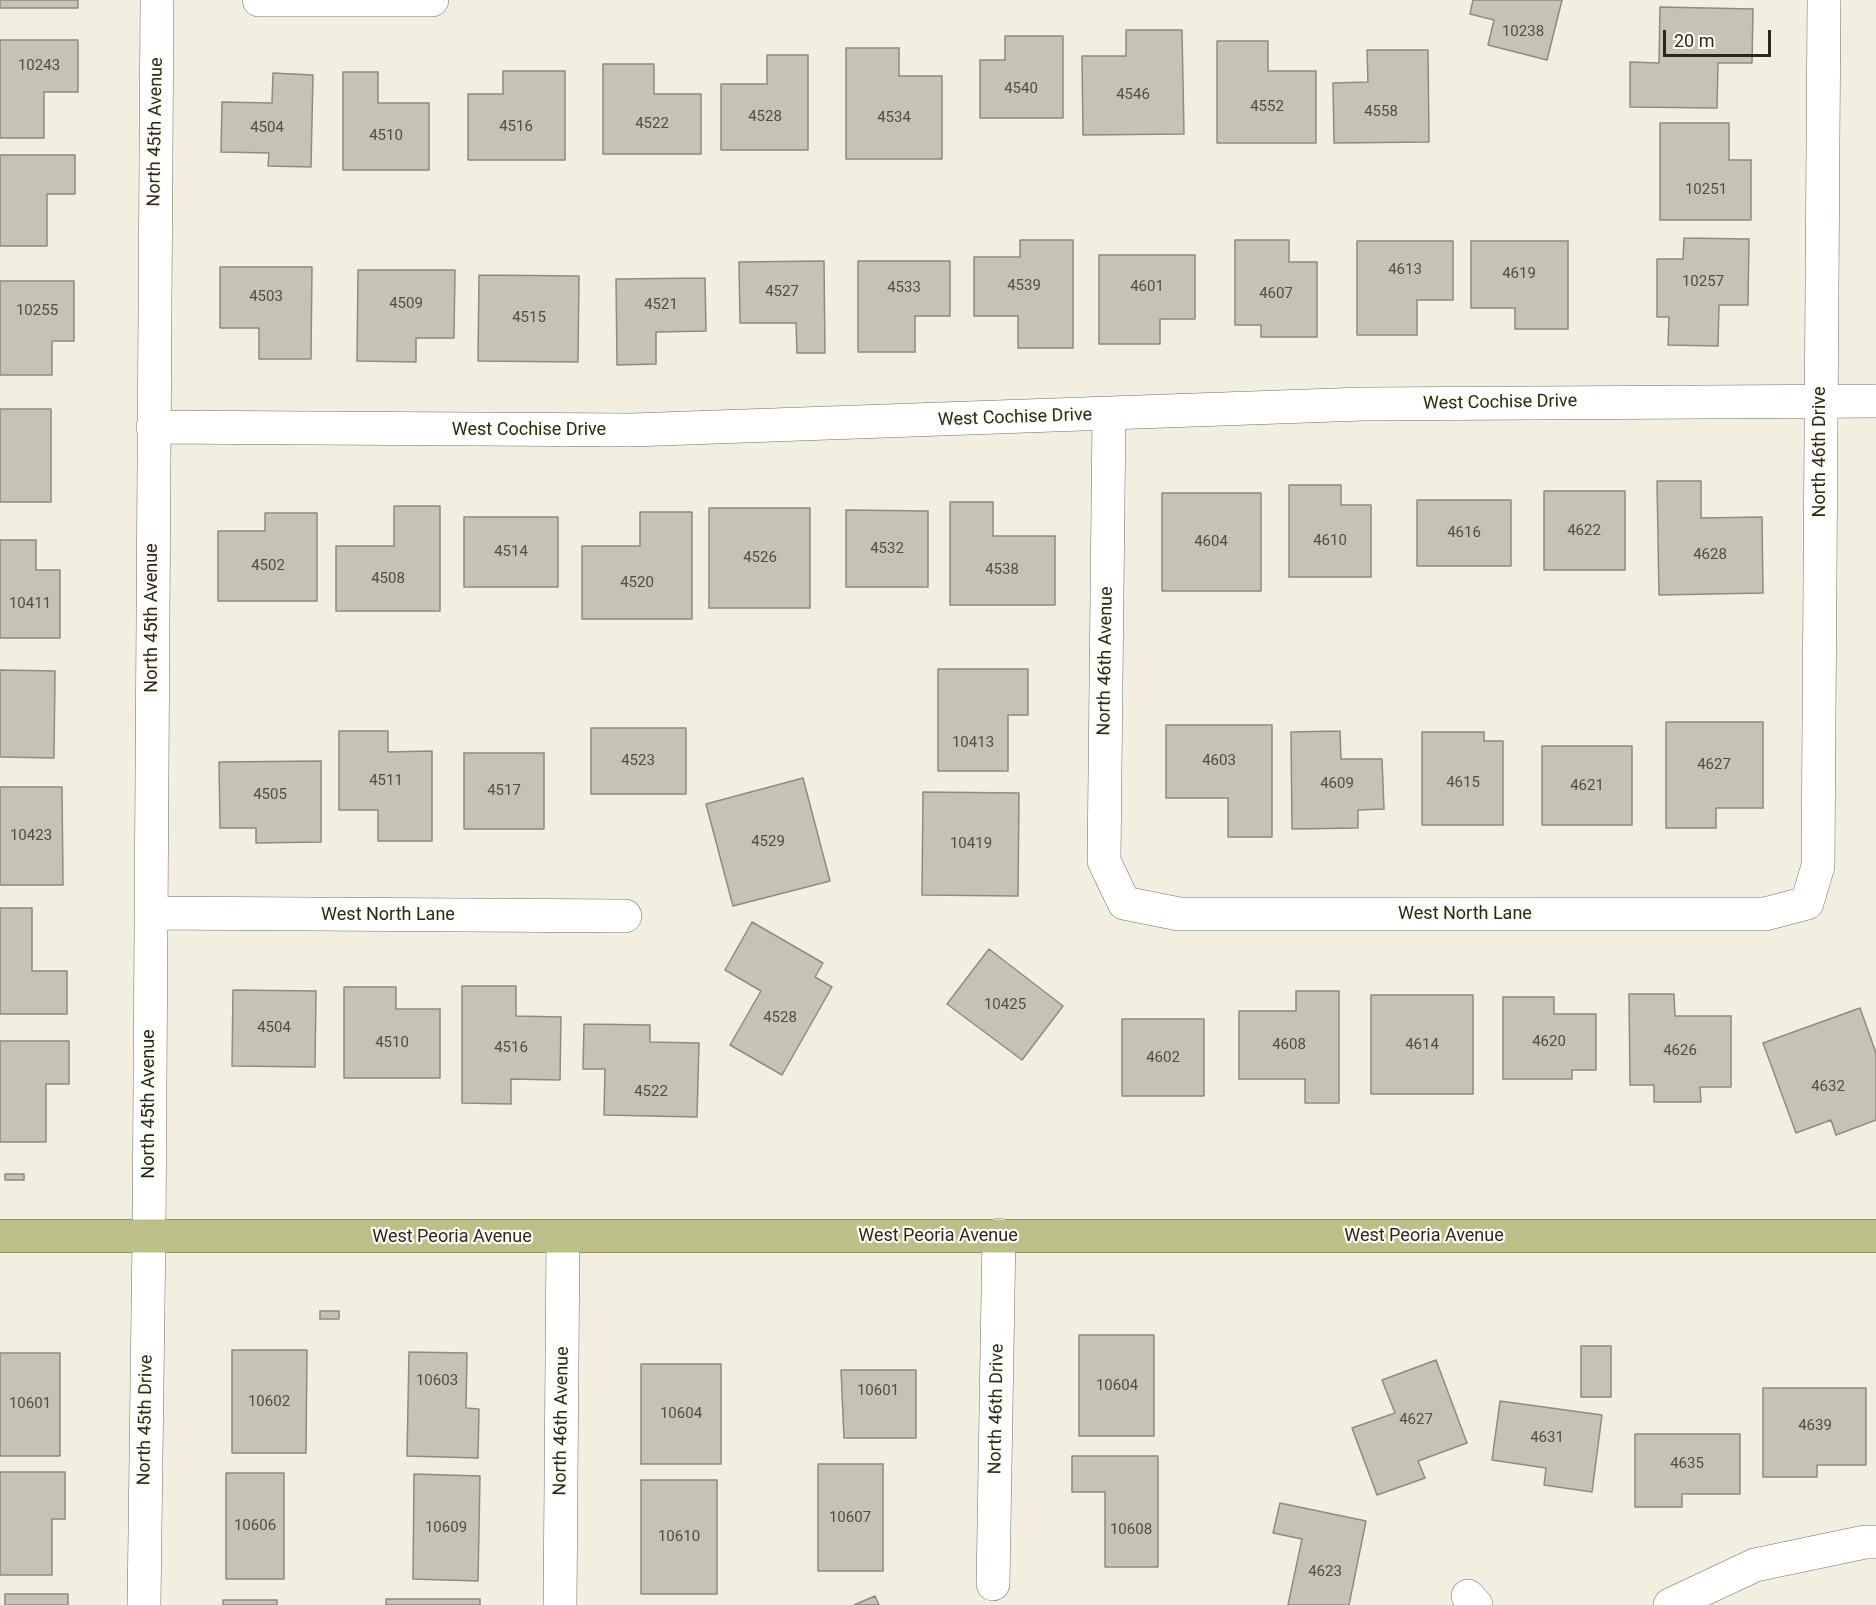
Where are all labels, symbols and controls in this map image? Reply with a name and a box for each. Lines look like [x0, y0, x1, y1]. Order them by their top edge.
scale bar [1666, 18, 1774, 56]
house number: 10238 [1502, 23, 1544, 41]
text: 20 m [1674, 30, 1714, 51]
house number: 10243 [18, 57, 60, 75]
street label: North 45th Avenue [144, 57, 168, 207]
house number: 4540 [1004, 80, 1038, 98]
house number: 4546 [1116, 86, 1150, 104]
house number: 4552 [1250, 98, 1284, 116]
house number: 4558 [1364, 103, 1398, 121]
house number: 4528 [748, 108, 782, 126]
house number: 4534 [877, 109, 911, 127]
house number: 4522 [635, 115, 669, 133]
house number: 4516 [499, 118, 533, 136]
house number: 4504 [250, 119, 284, 137]
house number: 4510 [369, 127, 403, 145]
house number: 10251 [1685, 181, 1727, 199]
house number: 4613 [1388, 261, 1422, 279]
house number: 4619 [1502, 265, 1536, 283]
house number: 10257 [1682, 273, 1724, 291]
house number: 4539 [1007, 277, 1041, 295]
house number: 4601 [1130, 278, 1164, 296]
house number: 4533 [887, 279, 921, 297]
house number: 4527 [765, 283, 799, 301]
house number: 4607 [1259, 285, 1293, 303]
house number: 4503 [249, 288, 283, 306]
house number: 4509 [389, 295, 423, 313]
house number: 4521 [644, 296, 678, 314]
house number: 10255 [16, 302, 58, 320]
house number: 4515 [512, 309, 546, 327]
street label: North 46th Drive [1809, 387, 1831, 517]
street label: West Cochise Drive [1423, 391, 1577, 415]
street label: West Cochise Drive [938, 405, 1092, 431]
street label: West Cochise Drive [452, 419, 606, 441]
house number: 4622 [1567, 522, 1601, 540]
house number: 4616 [1447, 524, 1481, 542]
house number: 4610 [1313, 532, 1347, 550]
house number: 4604 [1194, 533, 1228, 551]
house number: 4532 [870, 540, 904, 558]
street label: North 45th Avenue [141, 543, 163, 693]
house number: 4514 [494, 543, 528, 561]
house number: 4628 [1693, 546, 1727, 564]
house number: 4526 [743, 549, 777, 567]
house number: 4502 [251, 557, 285, 575]
house number: 4538 [985, 561, 1019, 579]
house number: 4508 [371, 570, 405, 588]
house number: 4520 [620, 574, 654, 592]
street label: North 46th Avenue [1094, 586, 1118, 736]
house number: 10411 [9, 595, 51, 613]
house number: 10413 [952, 734, 994, 752]
house number: 4523 [621, 752, 655, 770]
house number: 4603 [1202, 752, 1236, 770]
house number: 4627 [1697, 756, 1731, 774]
house number: 4511 [369, 772, 403, 790]
house number: 4615 [1446, 774, 1480, 792]
house number: 4609 [1320, 775, 1354, 793]
house number: 4621 [1570, 777, 1604, 795]
house number: 4517 [487, 782, 521, 800]
house number: 4505 [253, 786, 287, 804]
house number: 10423 [10, 827, 52, 845]
house number: 4529 [751, 833, 785, 851]
house number: 10419 [950, 835, 992, 853]
street label: West North Lane [1398, 903, 1532, 925]
street label: West North Lane [321, 904, 455, 926]
house number: 10425 [984, 996, 1026, 1014]
house number: 4528 [763, 1009, 797, 1027]
house number: 4504 [257, 1019, 291, 1037]
street label: North 45th Avenue [138, 1029, 160, 1179]
house number: 4620 [1532, 1033, 1566, 1051]
house number: 4510 [375, 1034, 409, 1052]
house number: 4608 [1272, 1036, 1306, 1054]
house number: 4614 [1405, 1036, 1439, 1054]
house number: 4516 [494, 1039, 528, 1057]
house number: 4626 [1663, 1042, 1697, 1060]
house number: 4602 [1146, 1049, 1180, 1067]
house number: 4632 [1811, 1078, 1845, 1096]
house number: 4522 [634, 1083, 668, 1101]
street label: West Peoria Avenue [858, 1225, 1018, 1247]
street label: West Peoria Avenue [1344, 1225, 1504, 1247]
street label: West Peoria Avenue [372, 1226, 532, 1248]
street label: North 46th Drive [985, 1343, 1009, 1475]
street label: North 46th Avenue [550, 1346, 574, 1496]
street label: North 45th Drive [134, 1354, 158, 1486]
house number: 10603 [416, 1372, 458, 1390]
house number: 10604 [1096, 1377, 1138, 1395]
house number: 10601 [857, 1382, 899, 1400]
house number: 10602 [248, 1393, 290, 1411]
house number: 10601 [9, 1395, 51, 1413]
house number: 10604 [660, 1405, 702, 1423]
house number: 4627 [1399, 1411, 1433, 1429]
house number: 4639 [1798, 1417, 1832, 1435]
house number: 4631 [1530, 1429, 1564, 1447]
house number: 4635 [1670, 1455, 1704, 1473]
house number: 10607 [829, 1509, 871, 1527]
house number: 10606 [234, 1517, 276, 1535]
house number: 10609 [425, 1519, 467, 1537]
house number: 10608 [1110, 1521, 1152, 1539]
house number: 10610 [658, 1528, 700, 1546]
house number: 4623 [1308, 1563, 1342, 1581]

